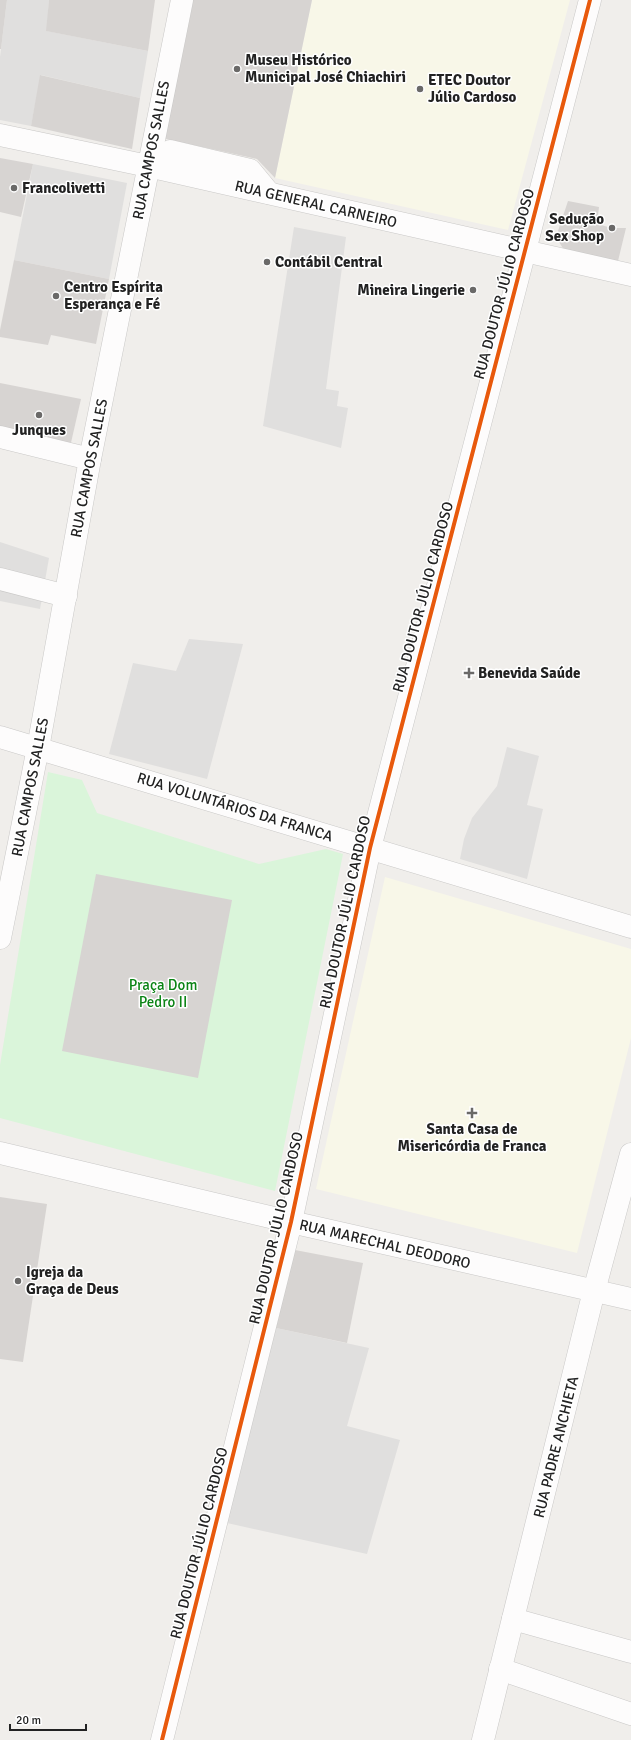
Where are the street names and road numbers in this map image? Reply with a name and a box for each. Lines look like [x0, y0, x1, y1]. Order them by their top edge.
street label: RUA CAMPOS SALLES [129, 79, 173, 221]
street label: RUA GENERAL CARNEIRO [233, 177, 399, 231]
street label: RUA DOUTOR JÚLIO CARDOSO [469, 186, 538, 381]
street label: RUA CAMPOS SALLES [67, 397, 111, 539]
street label: RUA DOUTOR JÚLIO CARDOSO [388, 499, 457, 694]
street label: RUA CAMPOS SALLES [8, 716, 52, 858]
street label: RUA VOLUNTÁRIOS DA FRANCA [135, 768, 335, 845]
street label: RUA DOUTOR JÚLIO CARDOSO [315, 814, 374, 1010]
street label: RUA DOUTOR JÚLIO CARDOSO [244, 1130, 307, 1326]
street label: RUA MARECHAL DEODORO [298, 1216, 473, 1273]
street label: RUA PADRE ANCHIETA [530, 1374, 582, 1520]
street label: RUA DOUTOR JÚLIO CARDOSO [165, 1445, 232, 1641]

